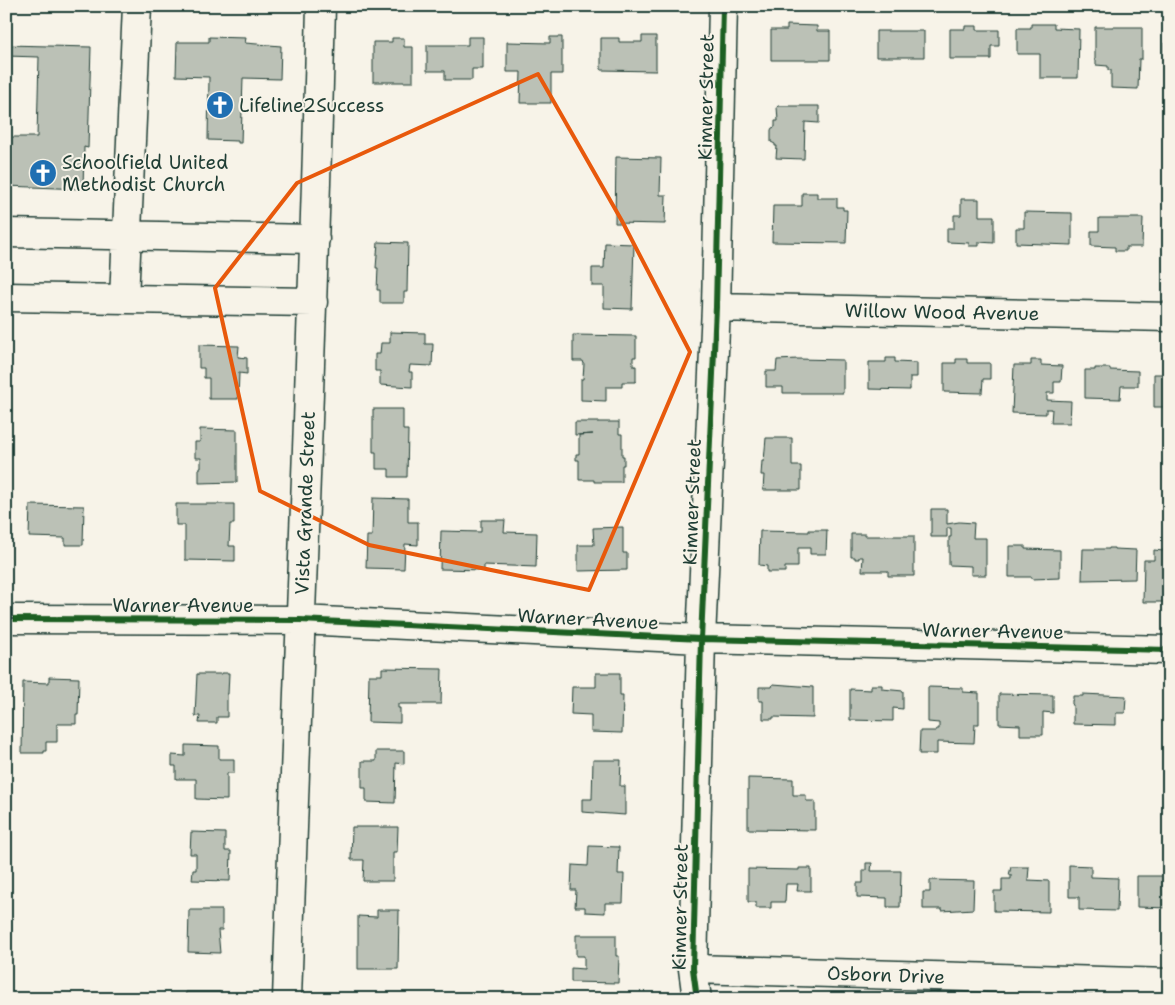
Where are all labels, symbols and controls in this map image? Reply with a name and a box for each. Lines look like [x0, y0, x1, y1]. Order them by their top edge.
street label: Kimner Street [692, 33, 720, 161]
church icon: Lifeline2Success [205, 90, 235, 120]
place label: Lifeline2Success [239, 93, 384, 118]
place label: Schoolfield United Methodist Church [62, 150, 228, 197]
church icon: Schoolfield United Methodist Church [28, 158, 58, 188]
street label: Willow Wood Avenue [844, 298, 1040, 326]
street label: Vista Grande Street [289, 411, 321, 595]
street label: Kimner Street [677, 438, 707, 566]
street label: Warner Avenue [112, 593, 254, 618]
street label: Warner Avenue [517, 603, 659, 635]
street label: Warner Avenue [922, 617, 1064, 645]
street label: Kimner Street [666, 843, 694, 971]
street label: Osborn Drive [827, 960, 945, 990]

